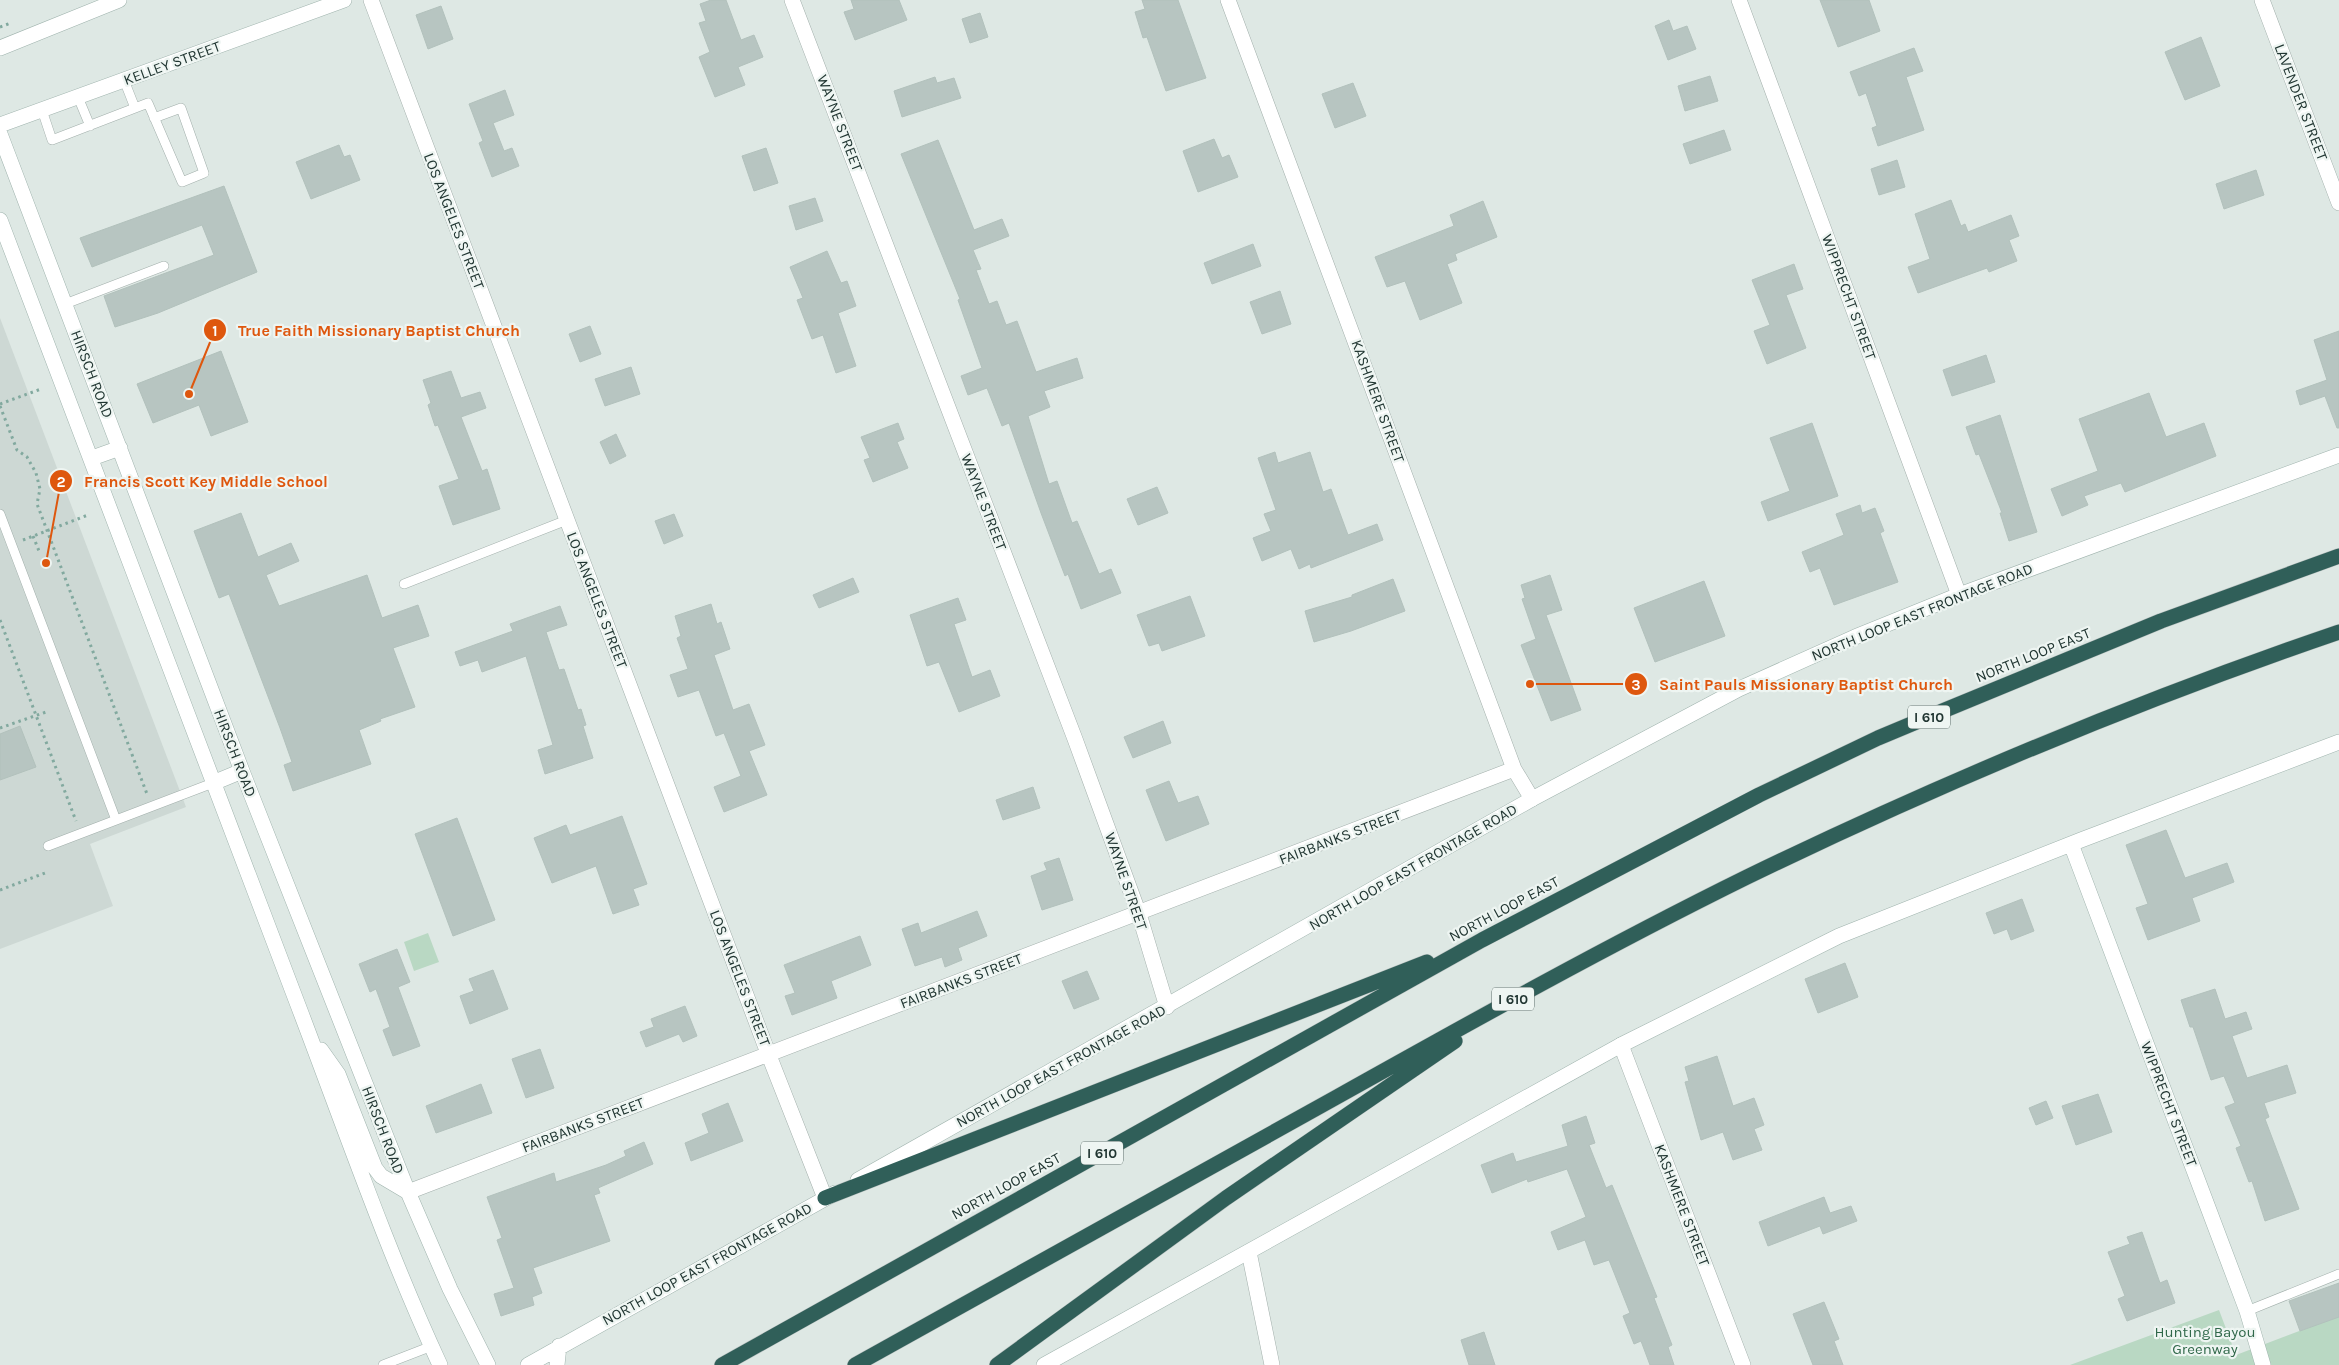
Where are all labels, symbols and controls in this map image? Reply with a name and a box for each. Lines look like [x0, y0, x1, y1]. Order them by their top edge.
street label: KELLEY STREET [121, 37, 223, 89]
street label: LAVENDER STREET [2270, 41, 2332, 163]
street label: WAYNE STREET [813, 72, 867, 174]
street label: LOS ANGELES STREET [420, 150, 488, 292]
street label: WIPPRECHT STREET [1818, 232, 1880, 363]
callout: True Faith Missionary Baptist Church [203, 315, 530, 346]
text: True Faith Missionary Baptist Church [238, 321, 520, 340]
text: 1 [212, 322, 218, 340]
street label: HIRSCH ROAD [67, 328, 117, 420]
street label: KASHMERE STREET [1347, 337, 1409, 465]
street label: WAYNE STREET [957, 451, 1011, 553]
callout: Francis Scott Key Middle School [49, 466, 338, 497]
text: Francis Scott Key Middle School [84, 472, 328, 491]
text: 2 [56, 473, 66, 491]
street label: LOS ANGELES STREET [563, 529, 631, 671]
street label: NORTH LOOP EAST FRONTAGE ROAD [1809, 559, 2035, 665]
street label: NORTH LOOP EAST [1973, 624, 2093, 686]
callout: Saint Pauls Missionary Baptist Church [1624, 669, 1963, 700]
text: Saint Pauls Missionary Baptist Church [1659, 675, 1953, 694]
text: 3 [1631, 676, 1641, 694]
road number: I 610 [1908, 706, 1950, 729]
street label: HIRSCH ROAD [210, 707, 260, 799]
street label: NORTH LOOP EAST FRONTAGE ROAD [1306, 800, 1520, 934]
street label: FAIRBANKS STREET [1277, 805, 1404, 869]
street label: WAYNE STREET [1101, 830, 1151, 933]
street label: NORTH LOOP EAST [1446, 872, 1562, 946]
street label: LOS ANGELES STREET [706, 907, 774, 1049]
street label: FAIRBANKS STREET [898, 949, 1025, 1013]
road number: I 610 [1492, 988, 1534, 1011]
street label: NORTH LOOP EAST FRONTAGE ROAD [953, 1001, 1169, 1131]
street label: WIPPRECHT STREET [2137, 1039, 2201, 1169]
street label: HIRSCH ROAD [358, 1084, 408, 1176]
street label: FAIRBANKS STREET [520, 1093, 647, 1157]
street label: KASHMERE STREET [1650, 1141, 1714, 1269]
road number: I 610 [1081, 1142, 1123, 1164]
street label: NORTH LOOP EAST [948, 1148, 1064, 1223]
street label: NORTH LOOP EAST FRONTAGE ROAD [599, 1199, 815, 1329]
park label: Hunting Bayou Greenway [2154, 1323, 2256, 1358]

